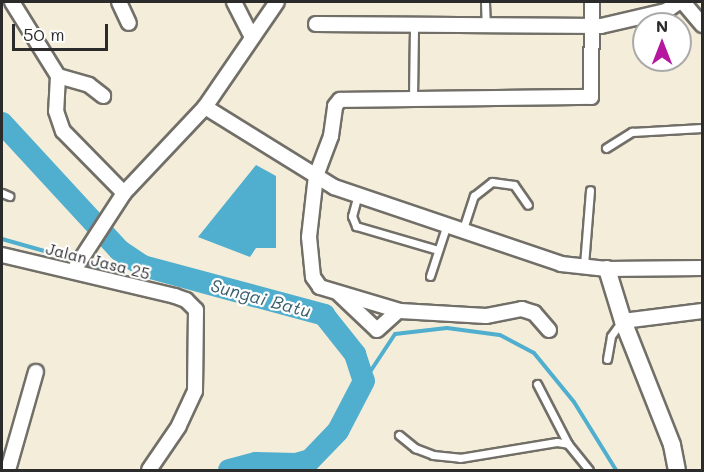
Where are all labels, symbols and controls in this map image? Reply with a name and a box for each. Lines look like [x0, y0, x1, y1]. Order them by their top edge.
scale bar [15, 12, 111, 50]
north arrow [632, 12, 692, 72]
text: N [656, 15, 668, 36]
text: 50 m [23, 22, 65, 46]
street label: Jalan Jasa 25 [44, 239, 152, 283]
water label: Sungai Batu [208, 274, 314, 322]

